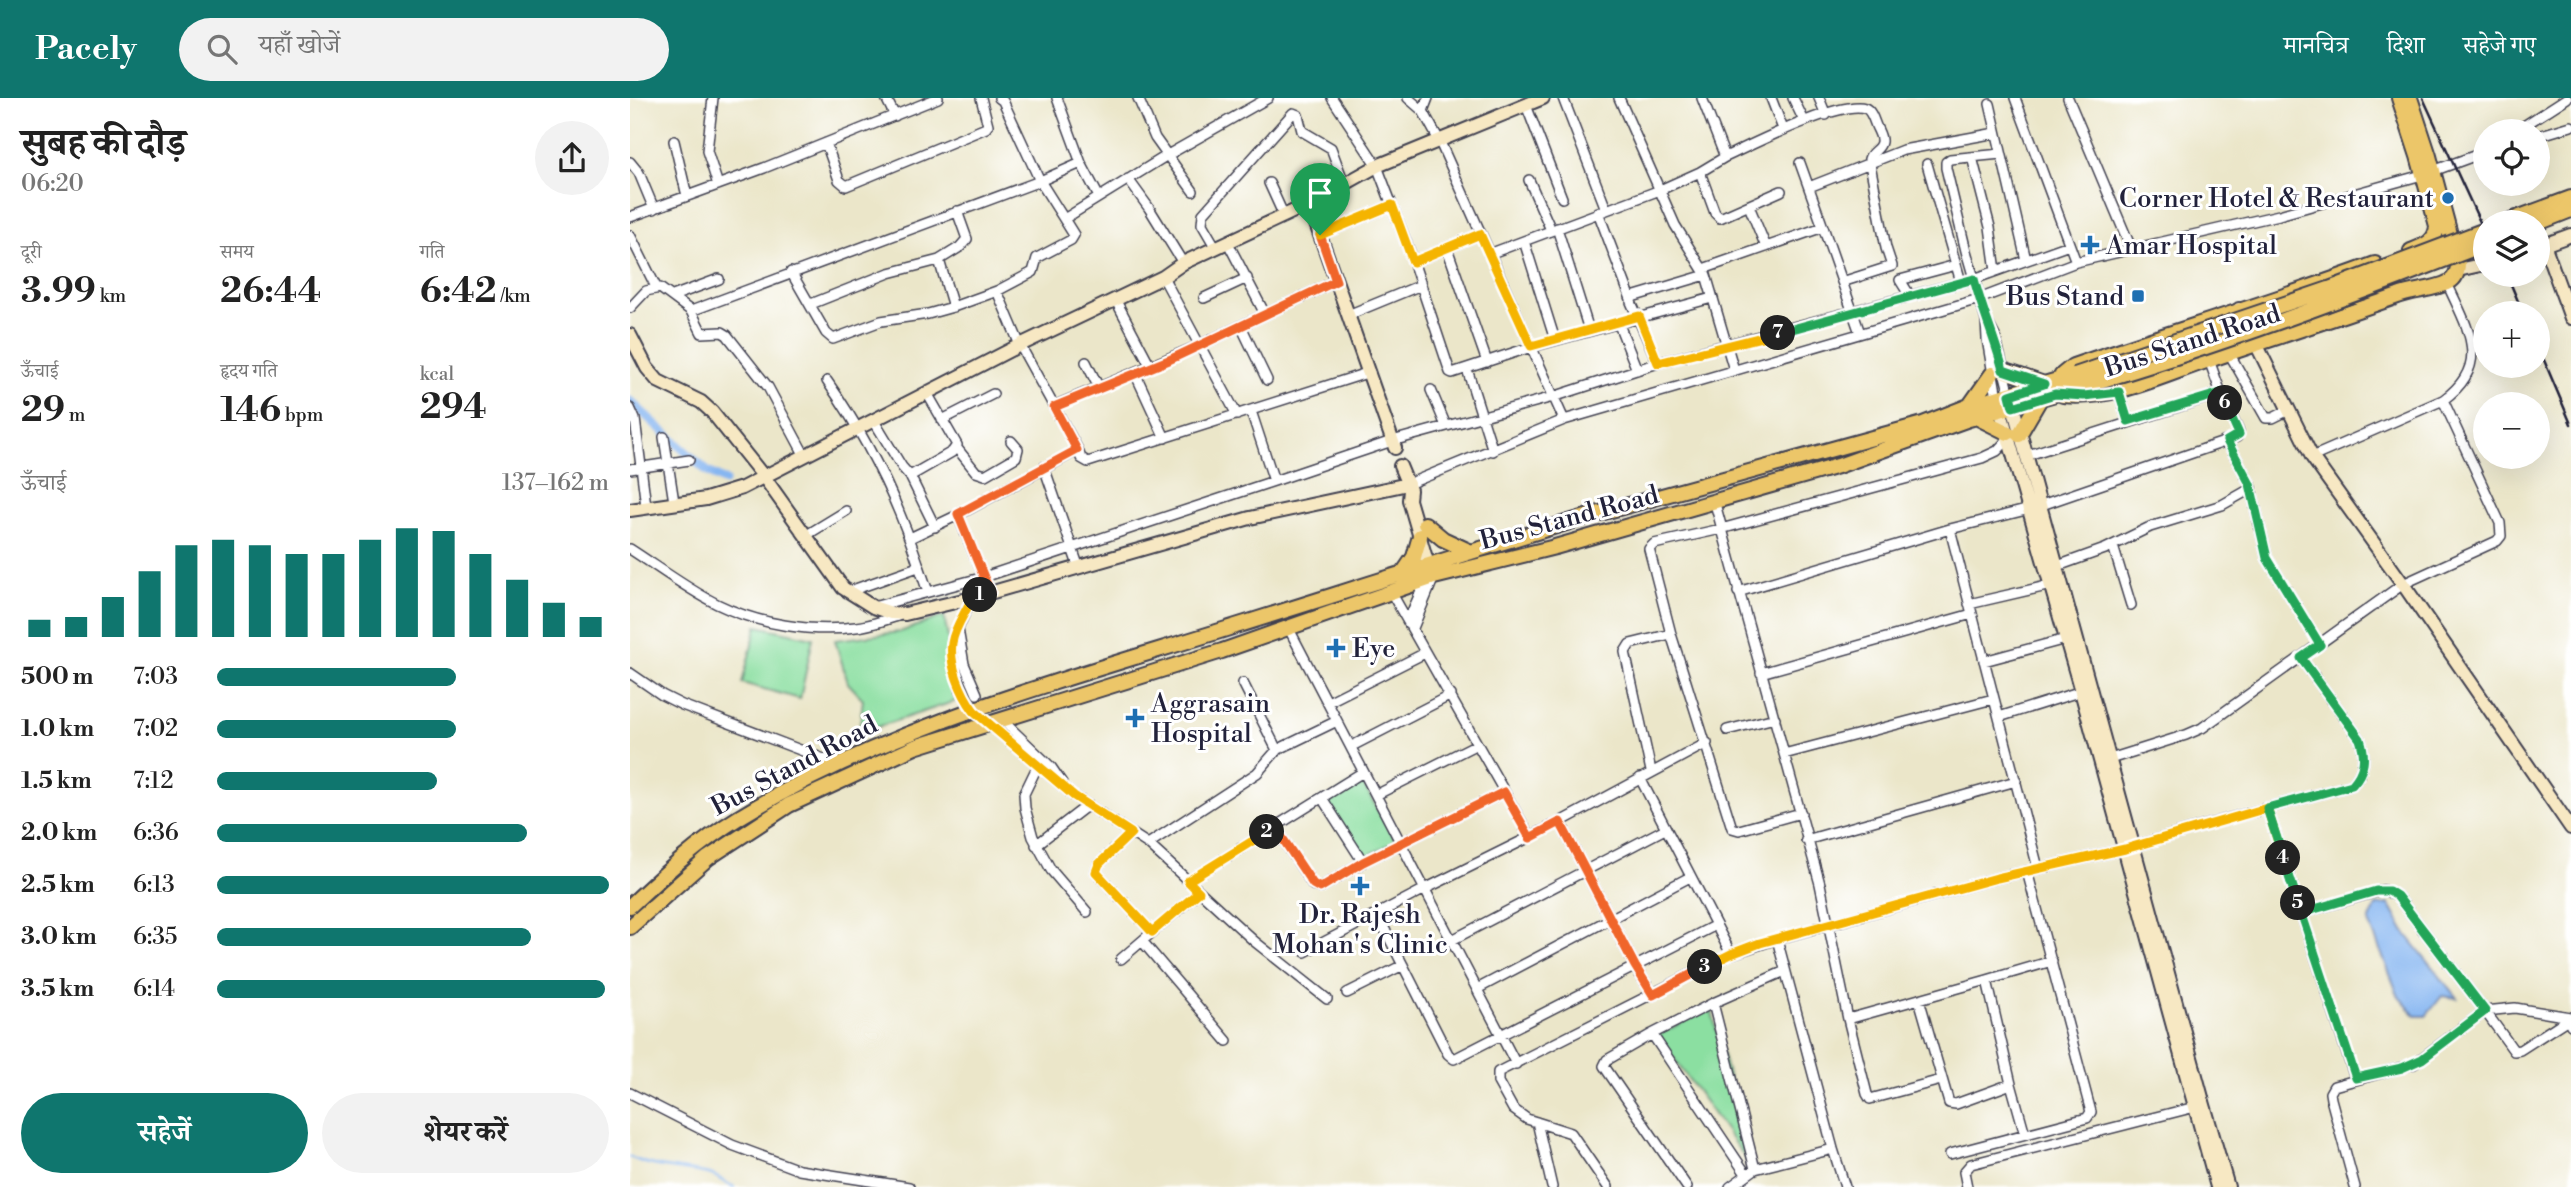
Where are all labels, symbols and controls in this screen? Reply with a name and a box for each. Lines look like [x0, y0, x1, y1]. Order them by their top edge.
search box [179, 18, 669, 81]
text: Pacely [35, 29, 137, 70]
text: यहाँ खोजें [259, 29, 340, 61]
icon: search [203, 30, 241, 68]
text: मानचित्र [2284, 31, 2349, 61]
text: दिशा [2387, 31, 2425, 61]
text: सहेजे गए [2463, 31, 2536, 61]
map controls [2473, 119, 2550, 469]
button: locate [2473, 119, 2550, 196]
text: सुबह की दौड़ [21, 120, 186, 167]
button: share [535, 121, 609, 195]
pin [1290, 163, 1350, 235]
text: 06:20 [21, 170, 84, 198]
icon: arrive [1301, 174, 1339, 212]
place label: Corner Hotel & Restaurant [2119, 183, 2434, 215]
marker: Corner Hotel & Restaurant [2440, 190, 2456, 206]
button: layers [2473, 210, 2550, 287]
place label: Amar Hospital [2105, 230, 2277, 262]
marker: Amar Hospital [2080, 235, 2100, 255]
text: दूरी [21, 240, 42, 264]
text: समय [220, 240, 254, 264]
text: गति [420, 240, 445, 264]
text: 3.99 [21, 270, 96, 313]
text: 26:44 [220, 270, 321, 313]
text: 6:42 [420, 270, 497, 313]
place label: Bus Stand [2005, 281, 2124, 313]
text: km [96, 284, 126, 308]
text: /km [497, 284, 531, 308]
marker: Bus Stand [2130, 288, 2146, 304]
street label: Bus Stand Road [2099, 297, 2285, 385]
button: + [2473, 301, 2550, 378]
pin: 7 [1760, 316, 1796, 350]
text: 7 [1772, 320, 1783, 344]
text: ऊँचाई [21, 359, 58, 383]
text: हृदय गति [220, 359, 277, 383]
text: kcal [420, 362, 454, 386]
text: 294 [420, 386, 487, 429]
pin: 6 [2208, 386, 2242, 420]
text: 29 [21, 389, 65, 432]
text: 146 [220, 389, 281, 432]
text: 6 [2219, 390, 2230, 414]
button: − [2473, 392, 2550, 469]
text: m [65, 403, 86, 427]
text: bpm [281, 403, 323, 427]
text: ऊँचाई [21, 469, 66, 497]
text: 137–162 m [502, 469, 609, 497]
street label: Bus Stand Road [1476, 479, 1662, 557]
pin: 1 [962, 578, 998, 612]
text: 1 [975, 582, 984, 606]
place label: Eye [1352, 633, 1395, 665]
marker: Eye [1326, 638, 1346, 658]
text: 500 m [21, 663, 93, 691]
text: 7:03 [133, 663, 178, 691]
place label: Aggrasain Hospital [1150, 688, 1270, 750]
marker: Aggrasain Hospital [1125, 708, 1145, 728]
street label: Bus Stand Road [705, 709, 883, 824]
text: 1.0 km [21, 715, 94, 743]
text: 7:02 [133, 715, 178, 743]
text: 1.5 km [21, 767, 92, 795]
text: 7:12 [133, 767, 174, 795]
pin: 2 [1250, 814, 1284, 850]
text: 2.0 km [21, 819, 97, 847]
text: 6:36 [133, 819, 179, 847]
text: 2 [1261, 819, 1272, 843]
pin: 4 [2266, 840, 2300, 876]
text: 4 [2276, 845, 2289, 869]
text: 2.5 km [21, 871, 95, 899]
text: 6:13 [133, 871, 175, 899]
marker: Dr. Rajesh Mohan's Clinic [1350, 876, 1370, 896]
pin: 5 [2280, 886, 2316, 920]
text: 5 [2292, 890, 2303, 914]
place label: Dr. Rajesh Mohan's Clinic [1272, 899, 1448, 961]
text: 3.0 km [21, 923, 97, 951]
text: 6:35 [133, 923, 178, 951]
pin: 3 [1688, 950, 1722, 984]
text: 3 [1699, 954, 1710, 978]
text: 3.5 km [21, 975, 94, 1003]
text: 6:14 [133, 975, 175, 1003]
button: सहेजें [21, 1093, 308, 1173]
button: शेयर करें [322, 1093, 609, 1173]

